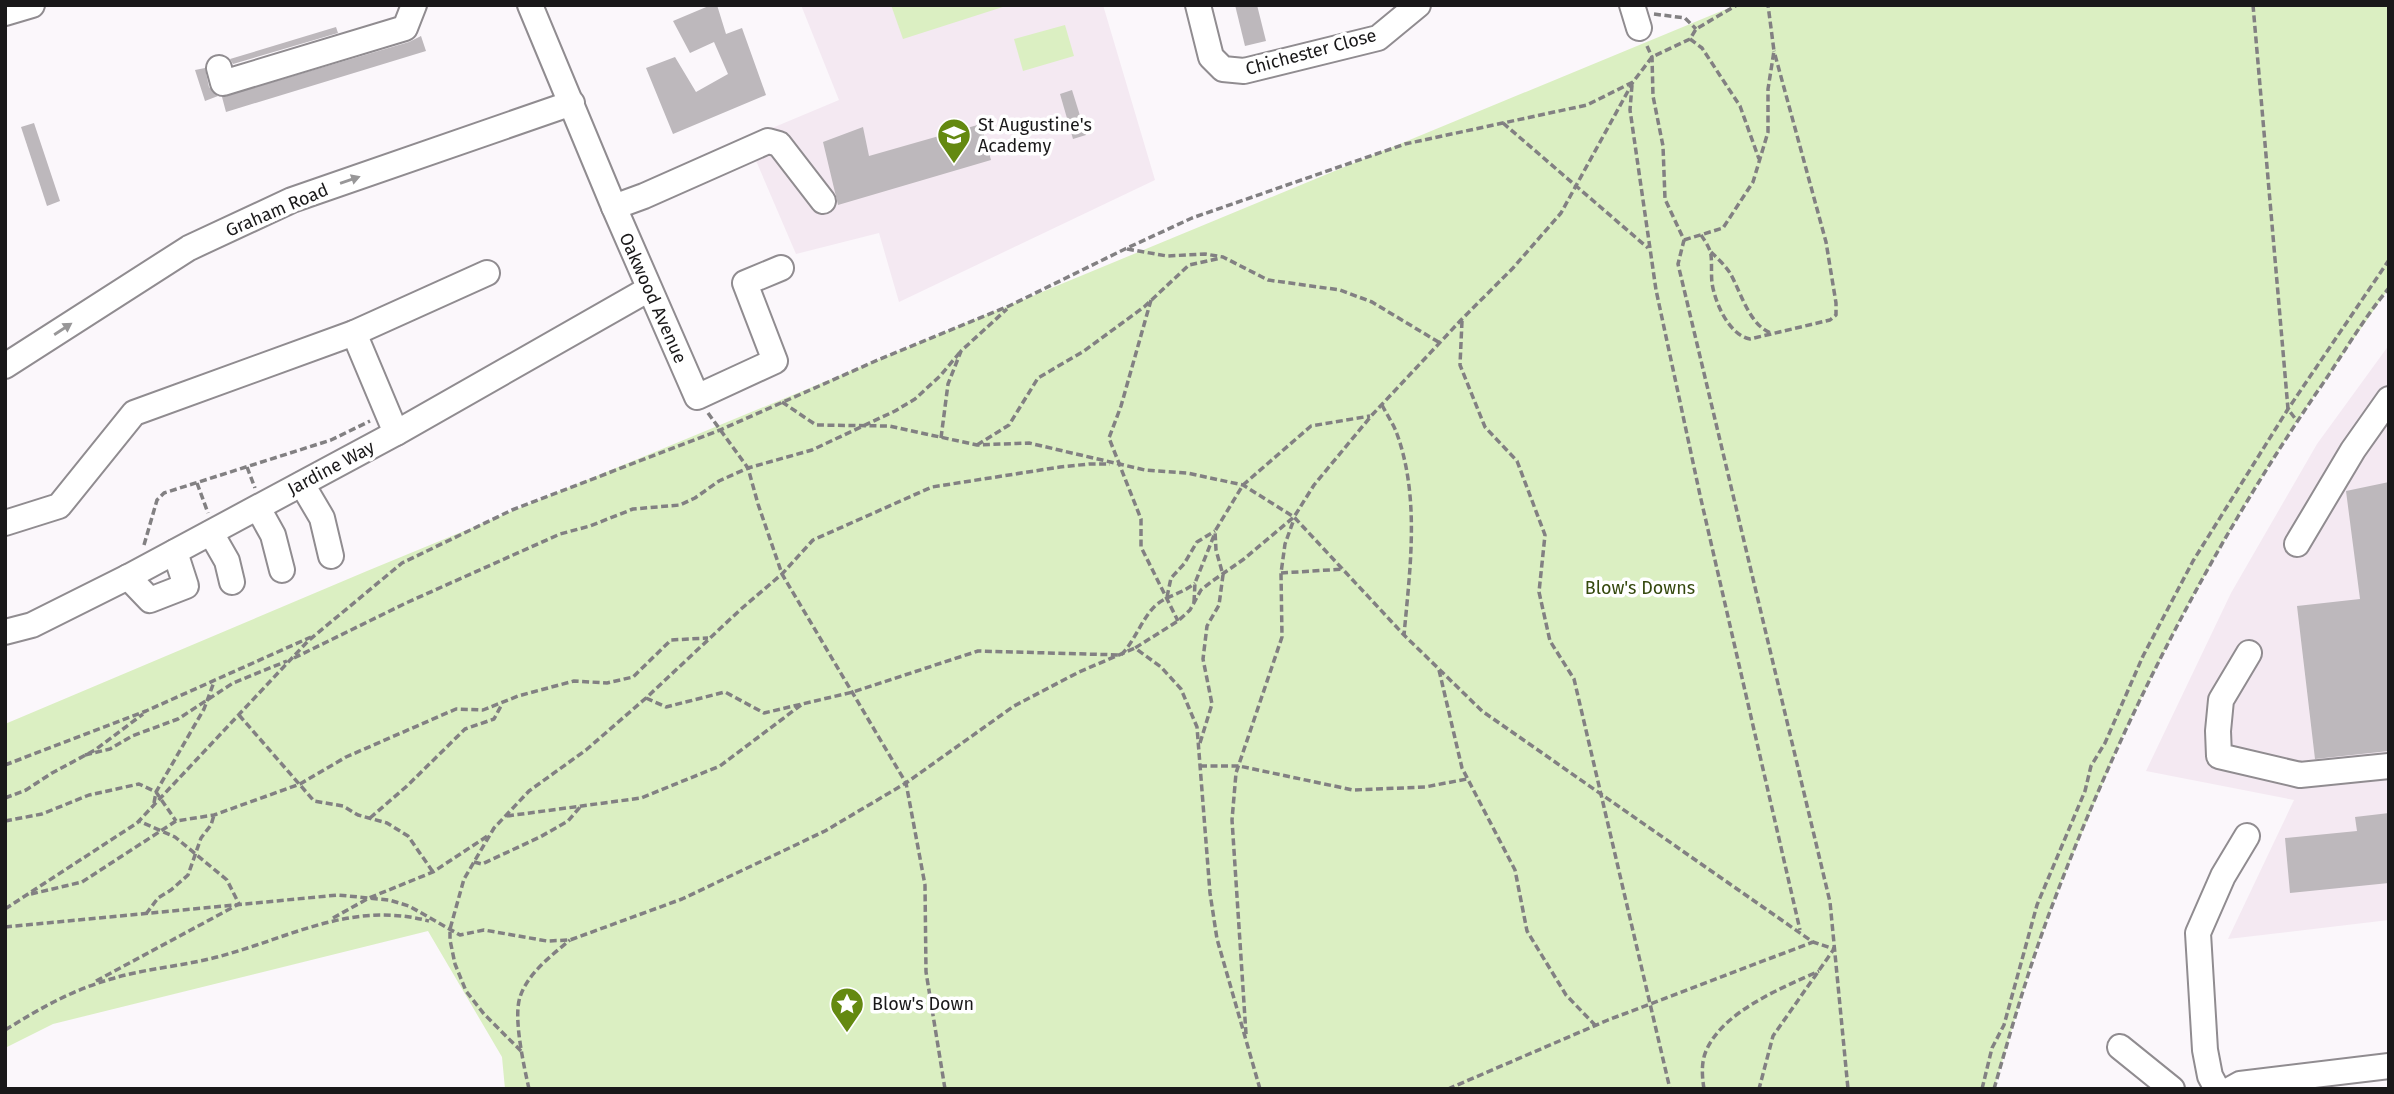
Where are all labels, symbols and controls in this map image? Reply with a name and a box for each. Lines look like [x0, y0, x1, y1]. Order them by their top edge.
street label: Chichester Close [1243, 24, 1379, 80]
place label: St Augustine's Academy [978, 114, 1092, 157]
school or university icon: St Augustine's Academy [935, 116, 973, 165]
one-way arrow [340, 174, 361, 185]
street label: Graham Road [222, 178, 332, 242]
street label: Oakwood Avenue [614, 229, 692, 367]
one-way arrow [53, 323, 72, 336]
street label: Jardine Way [284, 436, 378, 500]
park label: Blow's Downs [1585, 577, 1695, 599]
place icon: Blow's Down [828, 985, 866, 1034]
place label: Blow's Down [872, 993, 974, 1015]

